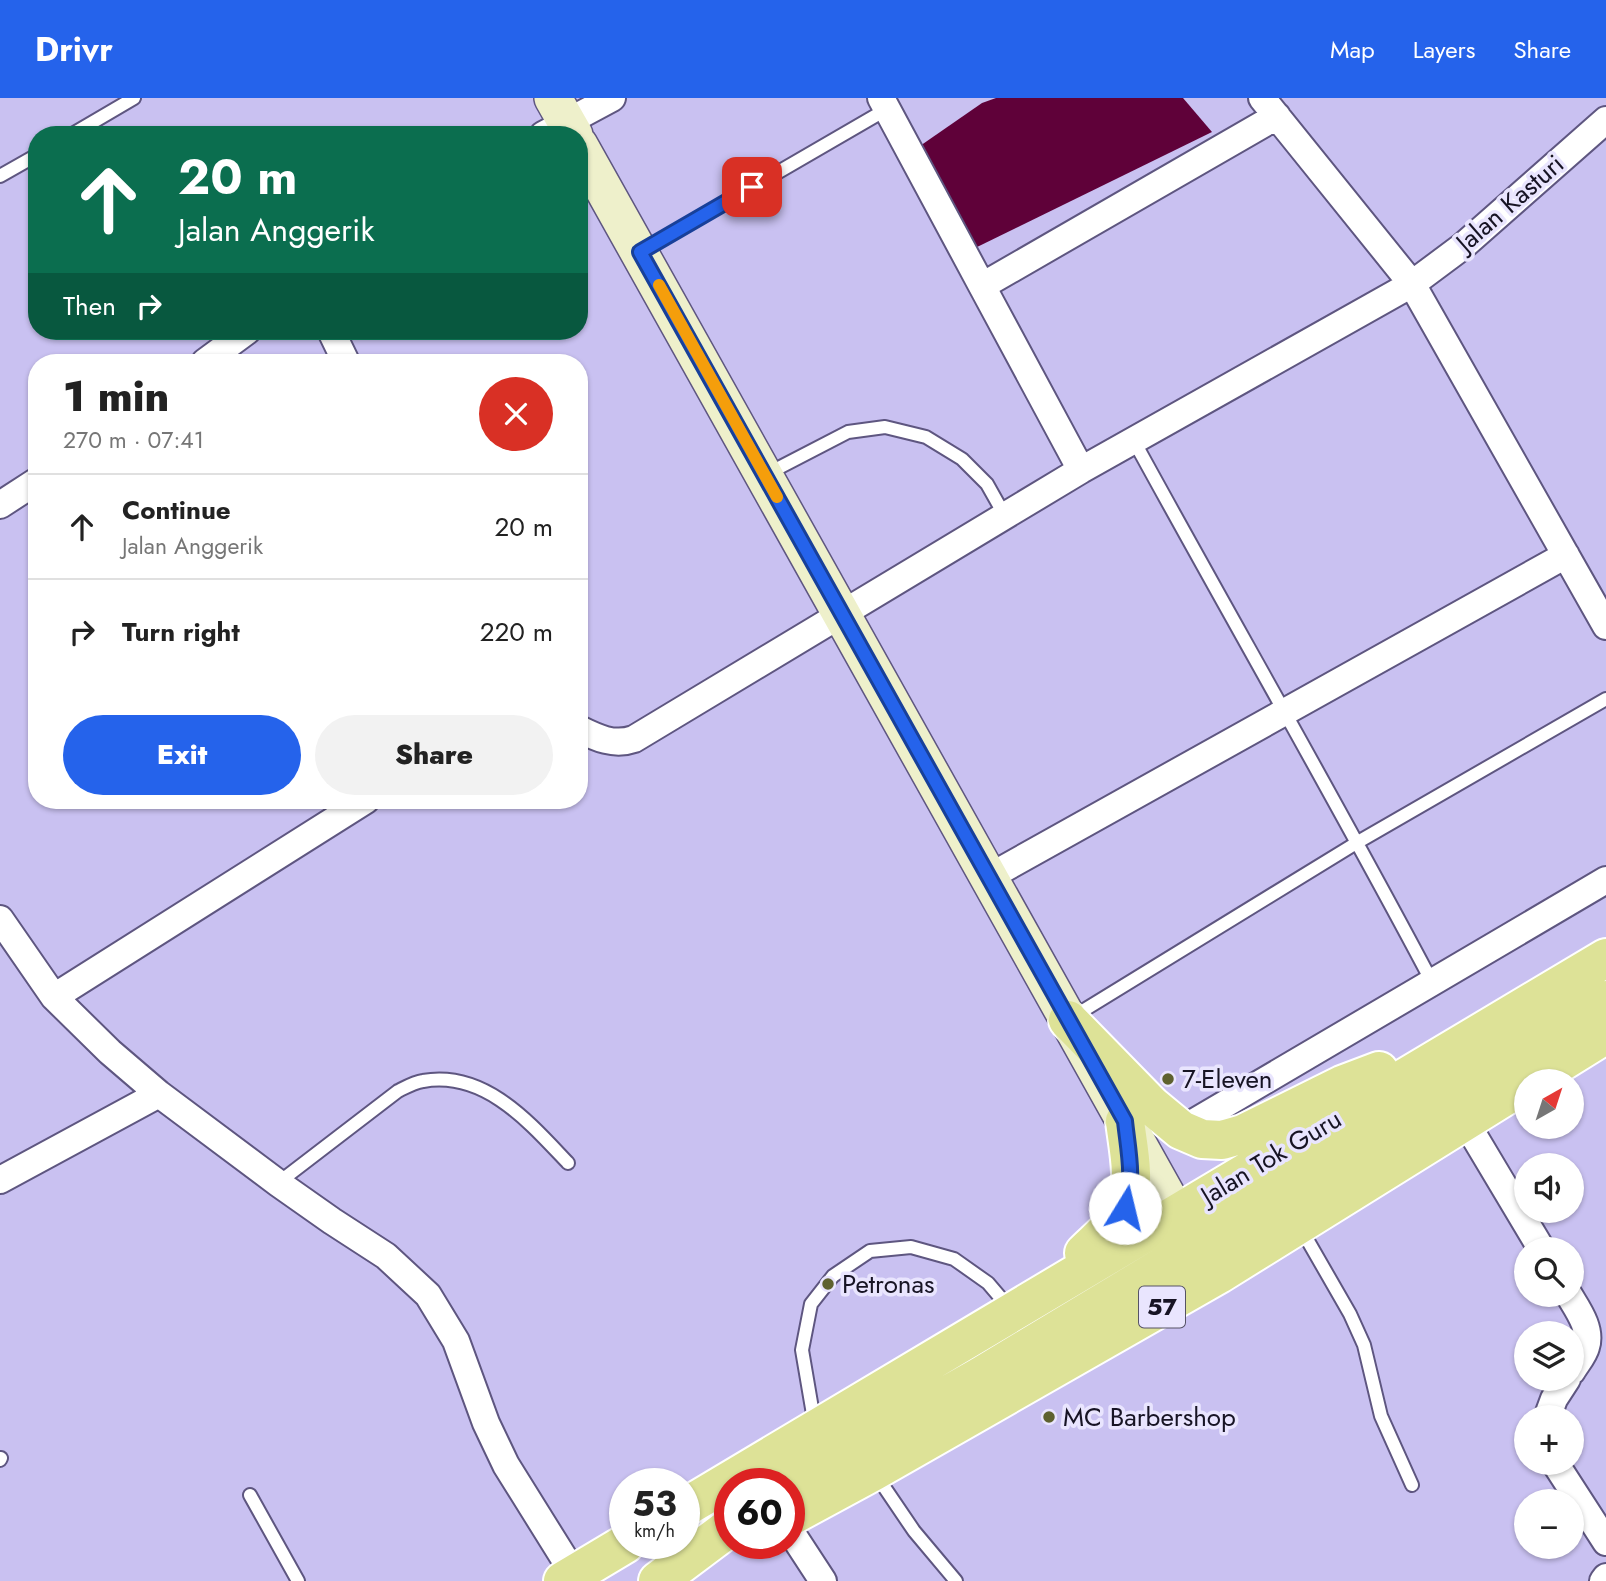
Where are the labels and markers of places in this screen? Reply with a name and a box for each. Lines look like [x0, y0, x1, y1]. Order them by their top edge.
pin [722, 157, 782, 217]
place label: 7-Eleven [1182, 1060, 1272, 1098]
marker: 7-Eleven [1160, 1071, 1176, 1087]
place label: Petronas [842, 1265, 934, 1303]
marker: Petronas [820, 1276, 836, 1292]
place label: MC Barbershop [1063, 1398, 1236, 1436]
marker: MC Barbershop [1041, 1409, 1057, 1425]

